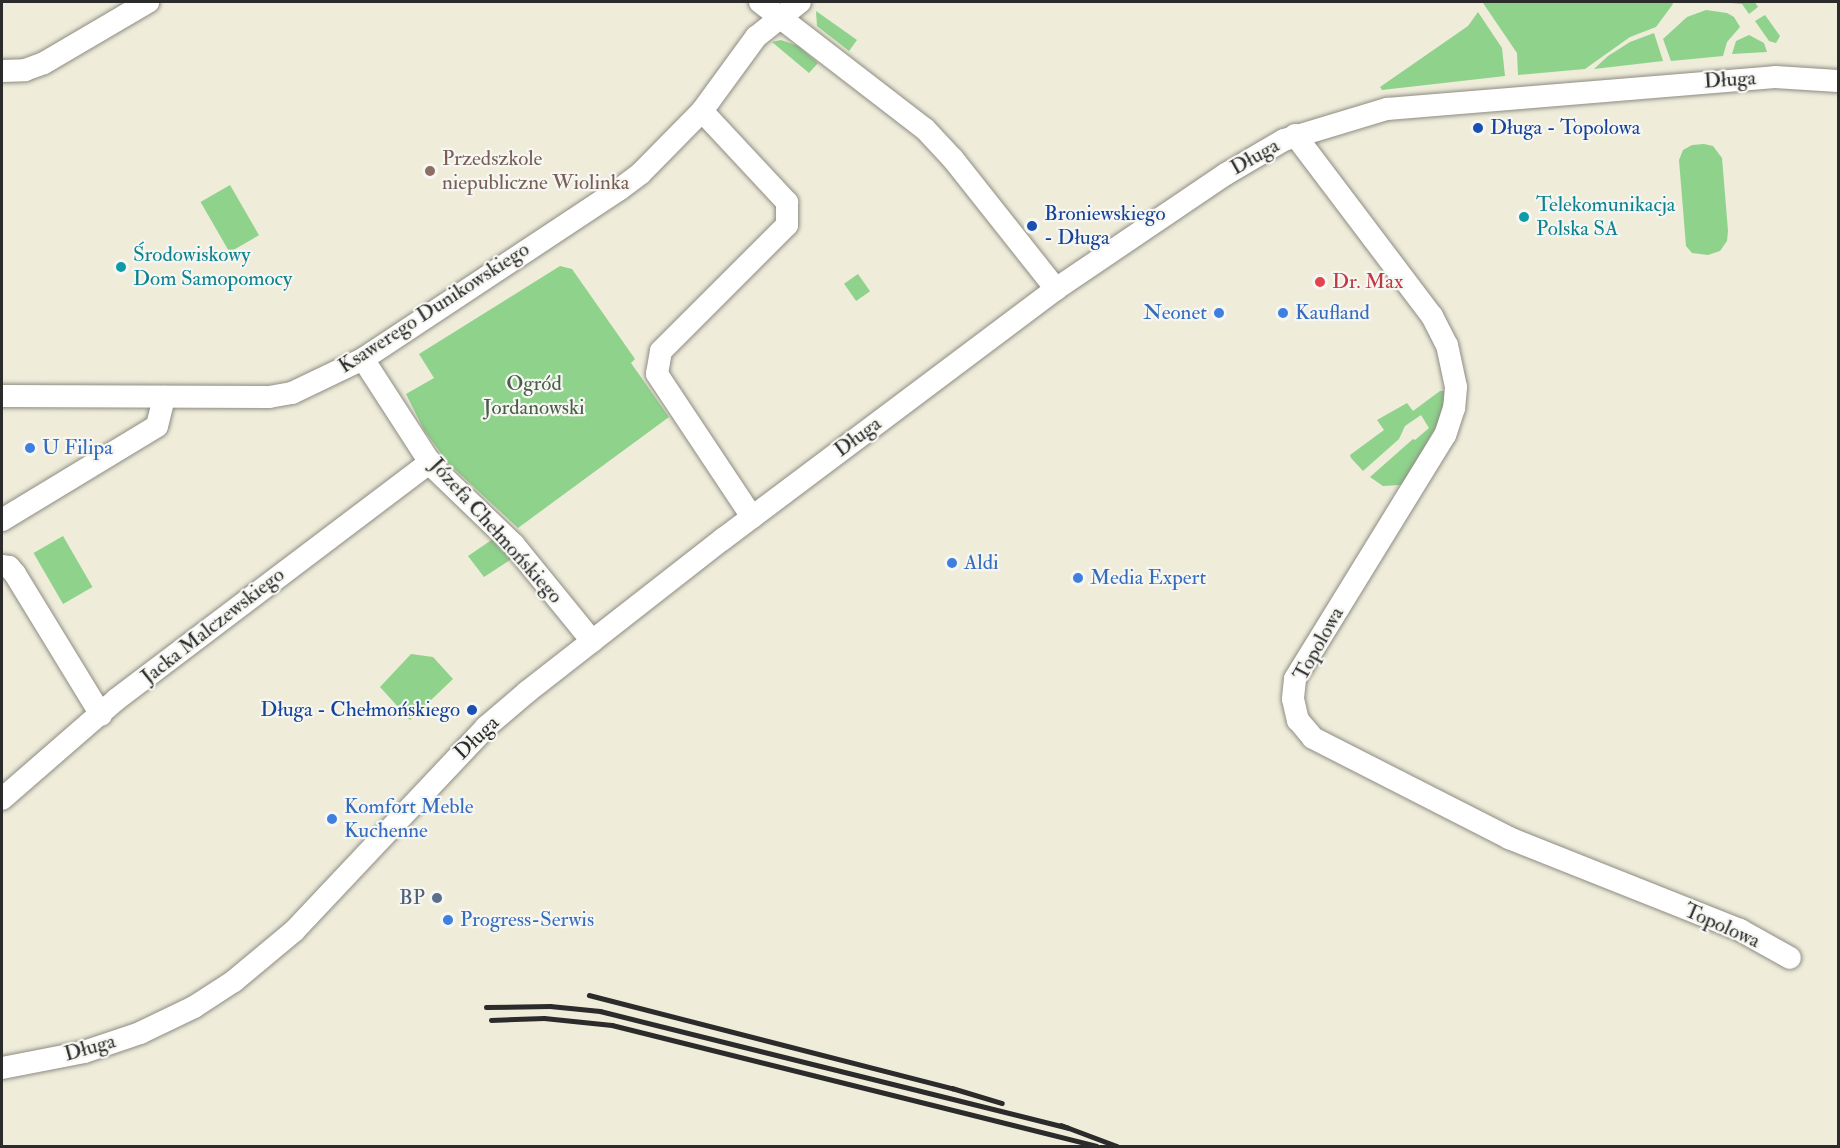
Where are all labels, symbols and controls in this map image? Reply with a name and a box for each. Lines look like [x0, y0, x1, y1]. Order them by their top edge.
street label: Długa [1703, 66, 1757, 94]
place label: Długa - Topolowa [1490, 115, 1640, 141]
marker: Długa - Topolowa [1471, 121, 1485, 135]
street label: Długa [1226, 133, 1284, 181]
place label: Przedszkole niepubliczne Wiolinka [442, 146, 629, 196]
marker: Przedszkole niepubliczne Wiolinka [423, 164, 437, 178]
place label: Telekomunikacja Polska SA [1536, 192, 1675, 242]
place label: Broniewskiego - Długa [1044, 201, 1166, 251]
marker: Telekomunikacja Polska SA [1517, 210, 1531, 224]
marker: Broniewskiego - Długa [1025, 219, 1039, 233]
street label: Ksawerego Dunikowskiego [334, 237, 534, 379]
place label: Środowiskowy Dom Samopomocy [133, 242, 292, 292]
marker: Środowiskowy Dom Samopomocy [114, 260, 128, 274]
place label: Dr. Max [1332, 269, 1403, 295]
marker: Dr. Max [1313, 275, 1327, 289]
place label: Neonet [1143, 300, 1207, 326]
place label: Kaufland [1295, 300, 1370, 326]
marker: Neonet [1212, 306, 1226, 320]
marker: Kaufland [1276, 306, 1290, 320]
park label: Ogród Jordanowski [483, 371, 585, 421]
street label: Długa [830, 411, 886, 463]
place label: U Filipa [42, 435, 113, 461]
marker: U Filipa [23, 441, 37, 455]
street label: Józefa Chełmońskiego [424, 453, 568, 609]
place label: Aldi [964, 550, 999, 576]
marker: Aldi [945, 556, 959, 570]
street label: Jacka Malczewskiego [136, 562, 290, 690]
place label: Media Expert [1090, 565, 1206, 591]
marker: Media Expert [1071, 571, 1085, 585]
street label: Topolowa [1288, 603, 1350, 685]
place label: Długa - Chełmońskiego [260, 697, 460, 723]
marker: Długa - Chełmońskiego [465, 703, 479, 717]
street label: Długa [449, 711, 505, 765]
place label: Komfort Meble Kuchenne [344, 794, 474, 844]
marker: Komfort Meble Kuchenne [325, 812, 339, 826]
place label: BP [399, 885, 425, 911]
marker: BP [430, 891, 444, 905]
street label: Topolowa [1680, 898, 1764, 954]
place label: Progress-Serwis [460, 907, 594, 933]
marker: Progress-Serwis [441, 913, 455, 927]
street label: Długa [61, 1029, 119, 1067]

